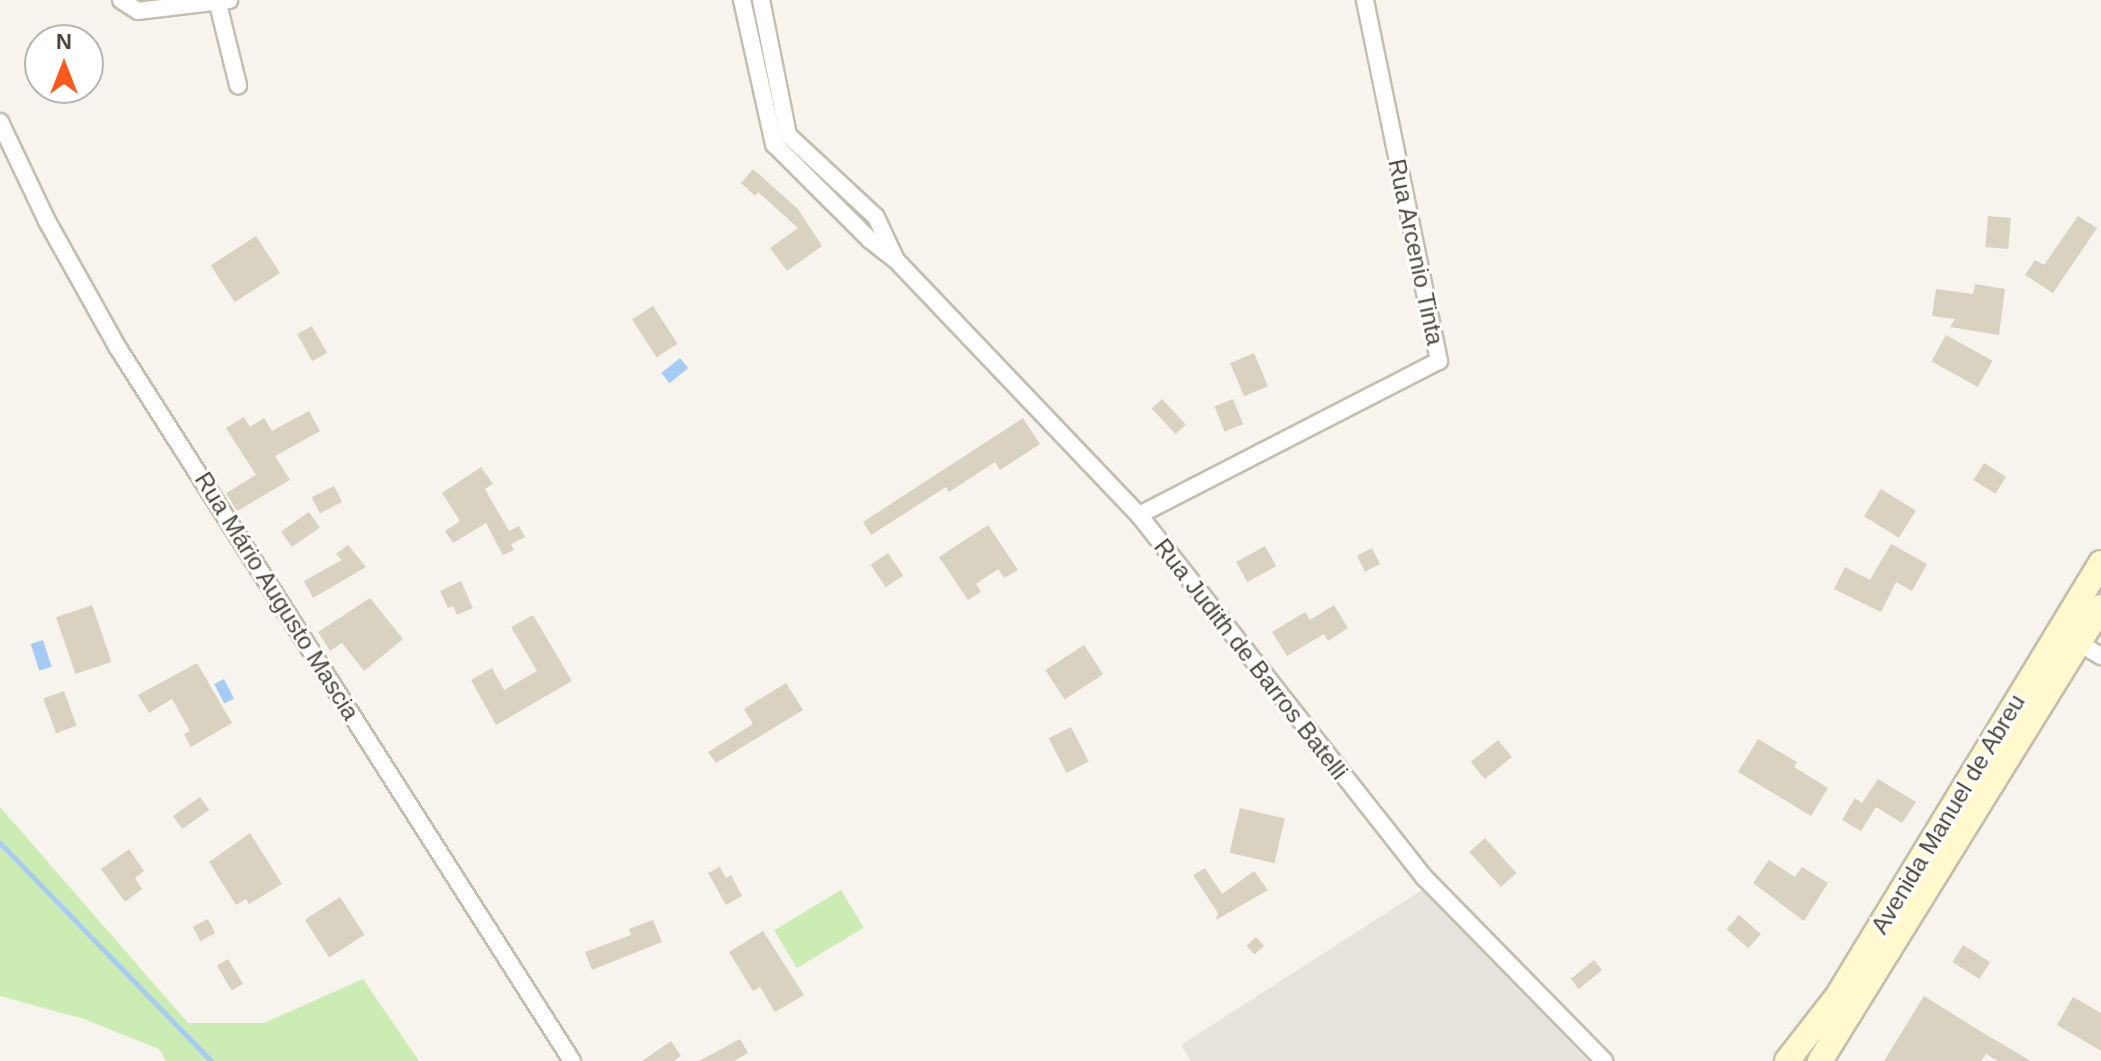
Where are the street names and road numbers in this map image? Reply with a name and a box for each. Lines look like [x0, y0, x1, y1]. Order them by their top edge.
street label: Rua Arcenio Tinta [1382, 155, 1450, 349]
street label: Rua Mário Augusto Mascia [188, 466, 366, 726]
street label: Rua Judith de Barros Batelli [1148, 533, 1354, 785]
street label: Avenida Manuel de Abreu [1865, 688, 2031, 940]

